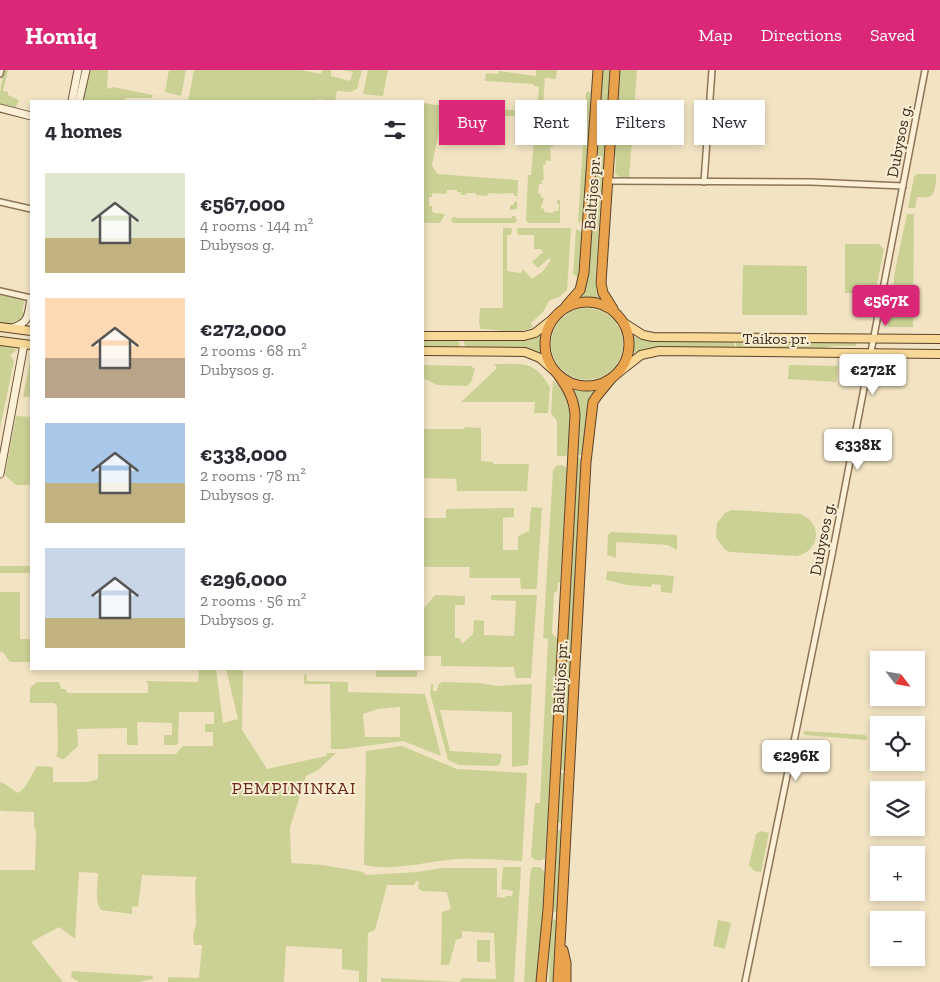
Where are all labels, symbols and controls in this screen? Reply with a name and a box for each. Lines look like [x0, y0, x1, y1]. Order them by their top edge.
text: Homiq [25, 21, 97, 50]
text: Map [698, 24, 733, 46]
text: Directions [761, 24, 842, 46]
text: Saved [870, 24, 915, 46]
chip: Buy [439, 100, 505, 145]
chip: Rent [515, 100, 587, 145]
chip: Filters [597, 100, 684, 145]
chip: New [694, 100, 765, 145]
street label: Dubysos g. [883, 103, 915, 179]
icon: filters [381, 116, 409, 144]
text: 4 homes [45, 118, 122, 143]
street label: Baltijos pr. [580, 156, 604, 230]
text: €567,000 [200, 191, 285, 216]
icon: home [85, 193, 145, 253]
text: 4 rooms · 144 m² [200, 216, 313, 235]
text: Dubysos g. [200, 235, 274, 254]
pin: €567K [851, 284, 921, 327]
text: €567K [863, 291, 909, 310]
text: €272,000 [200, 316, 286, 341]
icon: home [85, 318, 145, 378]
street label: Taikos pr. [743, 329, 809, 348]
text: 2 rooms · 68 m² [200, 341, 307, 360]
pin: €272K [838, 354, 908, 396]
text: Dubysos g. [200, 360, 274, 379]
text: €272K [850, 360, 896, 379]
pin: €338K [823, 428, 893, 471]
text: €338K [835, 435, 881, 454]
text: €338,000 [200, 441, 287, 466]
icon: home [85, 443, 145, 503]
text: 2 rooms · 78 m² [200, 466, 306, 485]
text: Dubysos g. [200, 485, 274, 504]
street label: Dubysos g. [806, 501, 838, 577]
text: €296,000 [200, 566, 287, 591]
icon: home [85, 568, 145, 628]
text: 2 rooms · 56 m² [200, 591, 306, 610]
text: Dubysos g. [200, 610, 274, 629]
street label: Baltijos pr. [549, 640, 571, 714]
north arrow [870, 651, 925, 706]
map controls [870, 651, 925, 966]
button: locate [870, 716, 925, 771]
pin: €296K [761, 740, 831, 782]
text: €296K [773, 746, 819, 765]
district label: PEMPININKAI [231, 777, 357, 799]
button: layers [870, 781, 925, 836]
button: + [870, 846, 925, 901]
button: − [870, 911, 925, 966]

